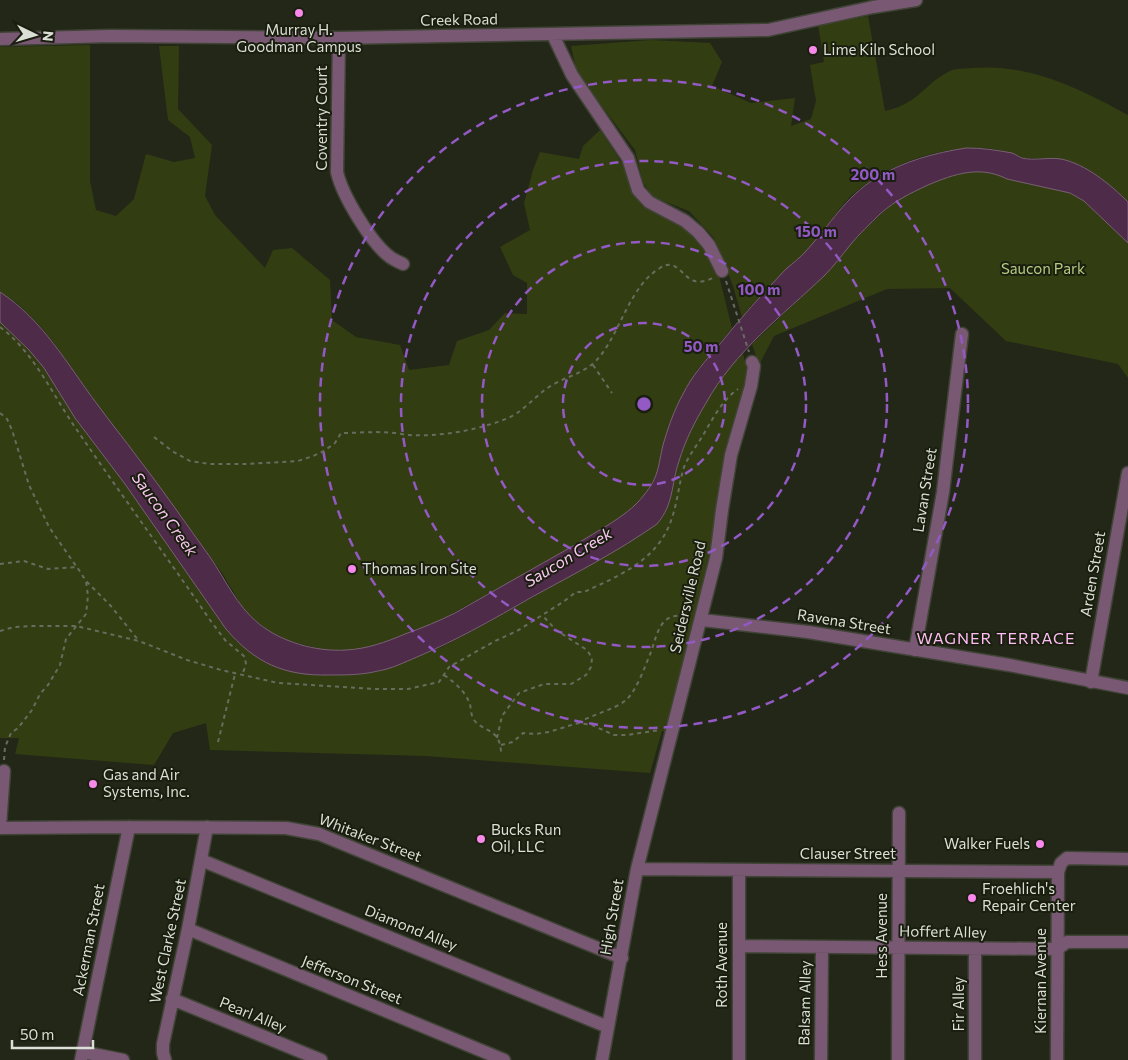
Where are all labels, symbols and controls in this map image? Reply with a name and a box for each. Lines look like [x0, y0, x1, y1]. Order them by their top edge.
marker: Murray H. Goodman Campus [293, 7, 305, 19]
street label: Creek Road [420, 9, 498, 29]
north arrow [10, 10, 60, 60]
place label: Murray H. Goodman Campus [236, 20, 362, 55]
text: N [40, 30, 57, 42]
place label: Lime Kiln School [823, 40, 935, 58]
marker: Lime Kiln School [807, 44, 819, 56]
street label: Coventry Court [312, 65, 330, 171]
text: 200 m [851, 165, 895, 183]
text: 150 m [795, 222, 837, 240]
park label: Saucon Park [1001, 259, 1085, 277]
text: 100 m [738, 280, 780, 298]
text: 50 m [684, 337, 718, 355]
centre of rings [635, 395, 653, 413]
street label: Lavan Street [908, 446, 940, 533]
water label: Saucon Creek [129, 468, 202, 560]
water label: Saucon Creek [520, 523, 615, 590]
street label: Arden Street [1076, 530, 1108, 618]
street label: Seidersville Road [665, 539, 709, 655]
place label: Thomas Iron Site [362, 559, 477, 577]
marker: Thomas Iron Site [346, 563, 358, 575]
street label: Ravena Street [796, 605, 892, 637]
district label: WAGNER TERRACE [917, 628, 1076, 647]
place label: Gas and Air Systems, Inc. [103, 765, 190, 800]
marker: Gas and Air Systems, Inc. [87, 778, 99, 790]
street label: Whitaker Street [316, 809, 424, 865]
place label: Bucks Run Oil, LLC [491, 820, 561, 855]
marker: Bucks Run Oil, LLC [475, 833, 487, 845]
place label: Walker Fuels [944, 834, 1030, 852]
marker: Walker Fuels [1034, 838, 1046, 850]
street label: Clauser Street [800, 844, 896, 862]
street label: West Clarke Street [145, 877, 189, 1005]
street label: High Street [595, 877, 627, 956]
place label: Froehlich's Repair Center [982, 879, 1076, 914]
street label: Ackerman Street [68, 882, 108, 997]
marker: Froehlich's Repair Center [966, 892, 978, 904]
street label: Hess Avenue [872, 893, 890, 979]
street label: Diamond Alley [362, 900, 461, 954]
street label: Hoffert Alley [899, 921, 987, 941]
street label: Roth Avenue [712, 922, 730, 1008]
street label: Kiernan Avenue [1031, 928, 1049, 1034]
street label: Jefferson Street [300, 951, 405, 1007]
street label: Balsam Alley [794, 960, 814, 1046]
street label: Fir Alley [949, 976, 967, 1031]
street label: Pearl Alley [217, 992, 290, 1036]
scale bar [12, 1018, 94, 1050]
text: 50 m [20, 1025, 54, 1043]

